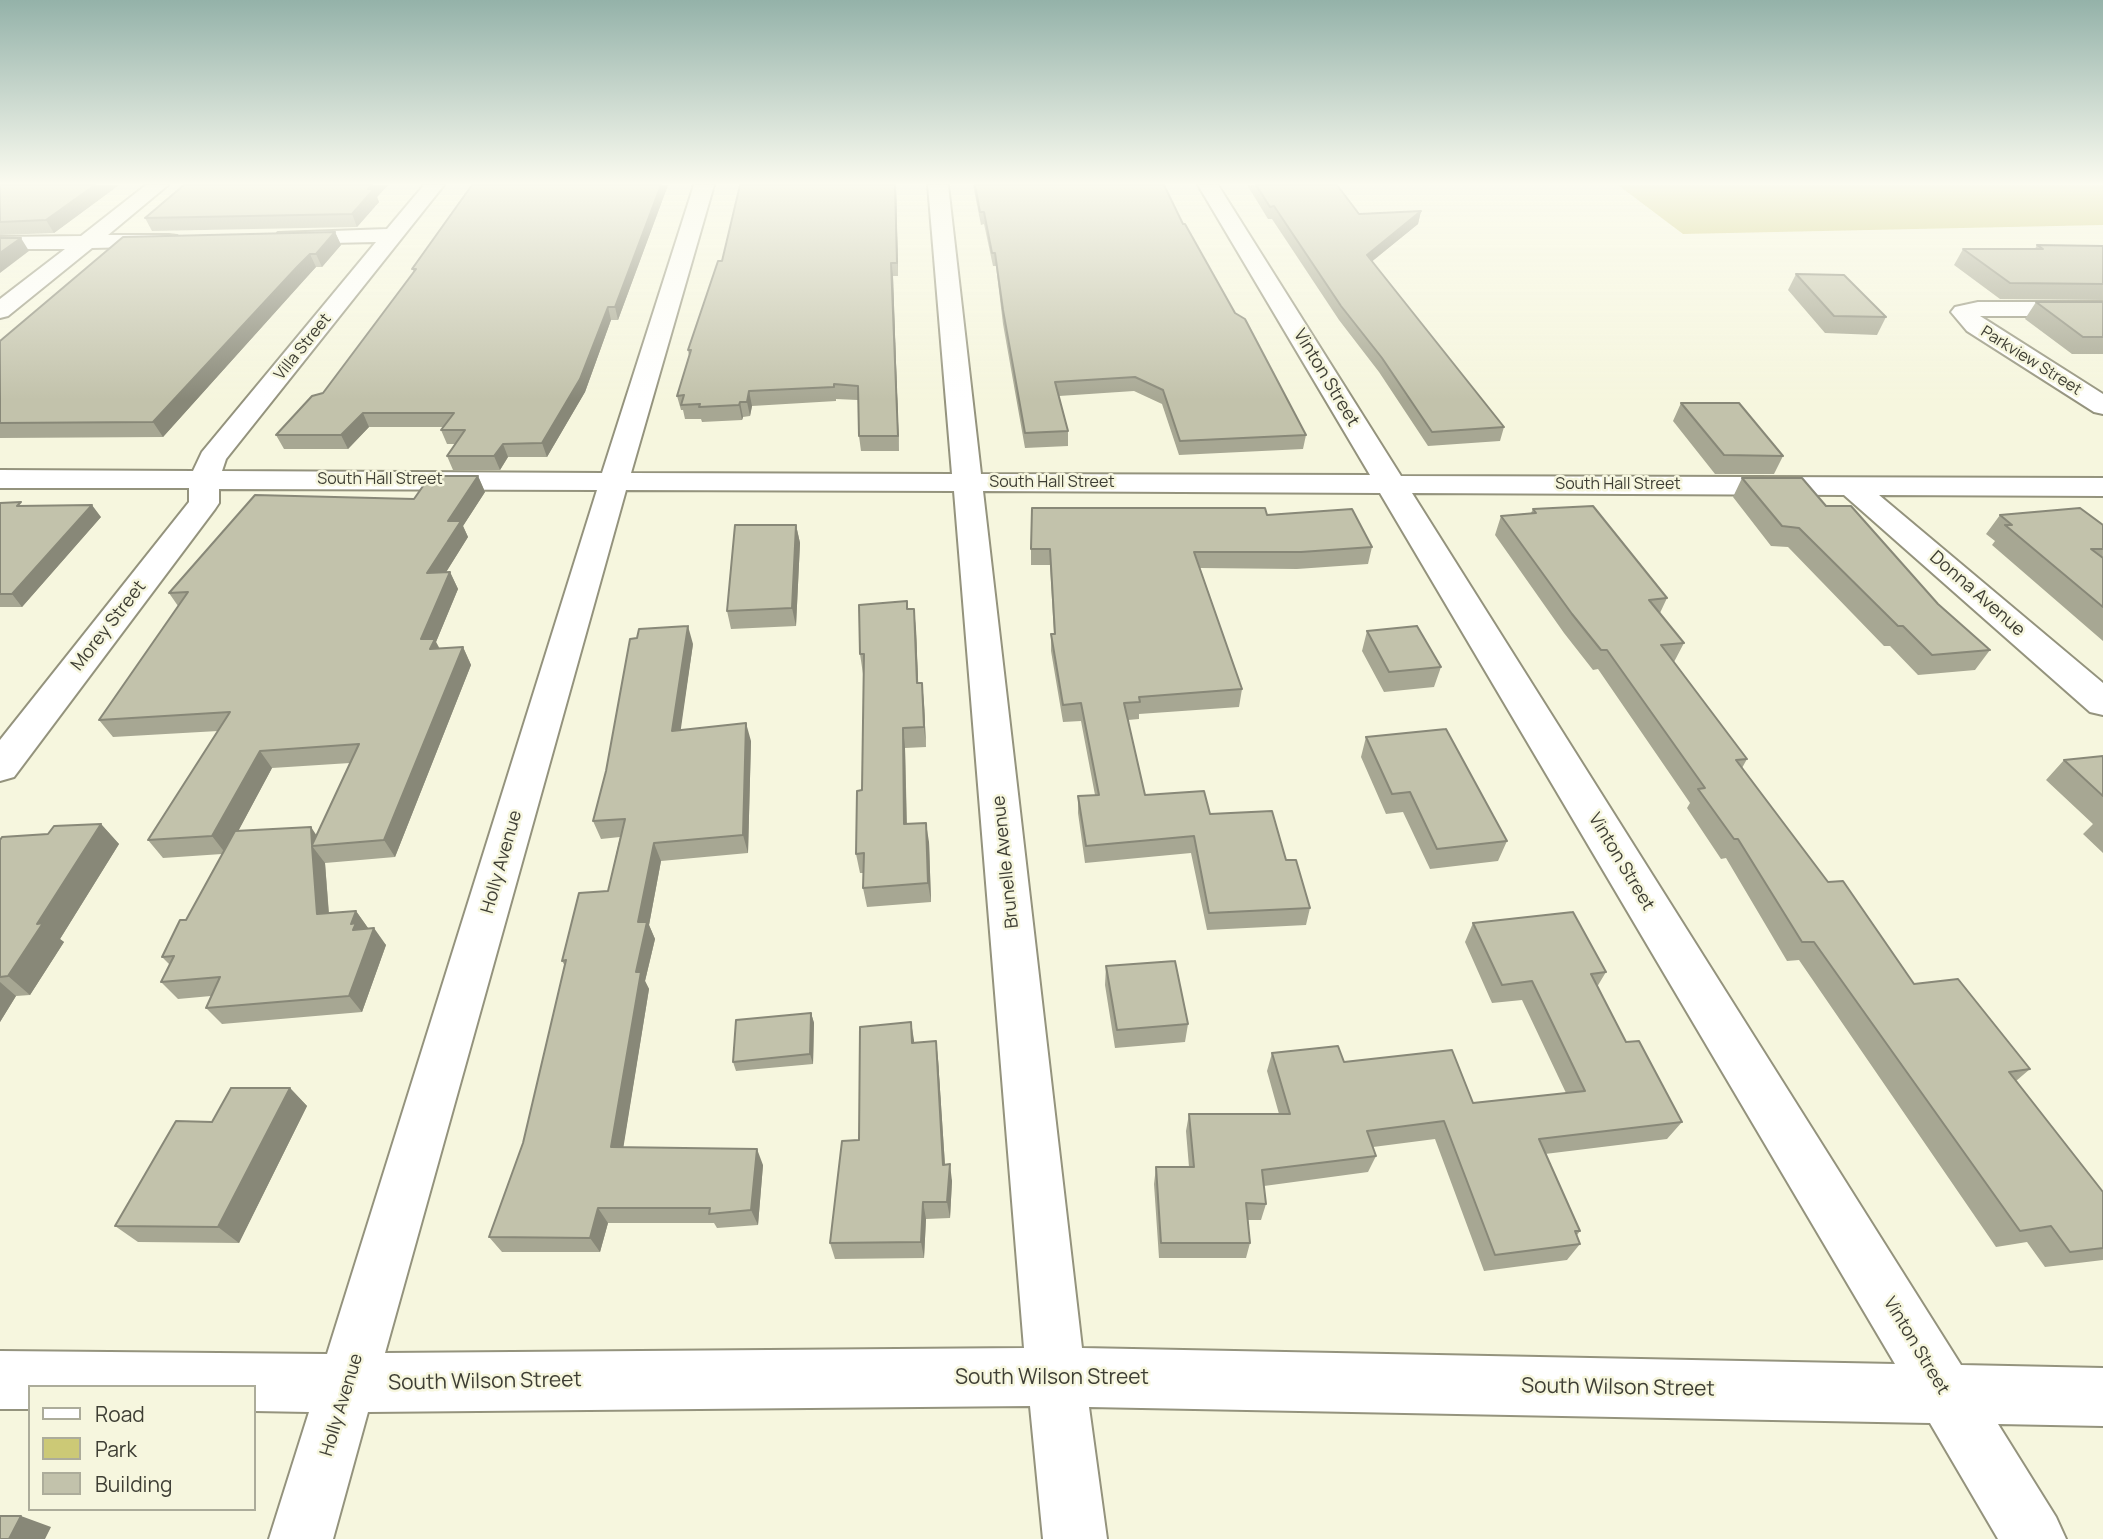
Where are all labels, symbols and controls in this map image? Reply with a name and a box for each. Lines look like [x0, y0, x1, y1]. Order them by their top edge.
street label: Villa Street [270, 310, 336, 384]
street label: Parkview Street [1977, 322, 2085, 400]
street label: Vinton Street [1288, 325, 1364, 431]
street label: South Hall Street [317, 470, 443, 490]
street label: South Hall Street [989, 473, 1115, 493]
street label: South Hall Street [1555, 475, 1681, 495]
street label: Donna Avenue [1925, 547, 2029, 641]
street label: Morey Street [67, 577, 151, 675]
street label: Brunelle Avenue [988, 794, 1024, 930]
street label: Holly Avenue [477, 808, 527, 916]
street label: Vinton Street [1583, 809, 1659, 915]
street label: Vinton Street [1878, 1293, 1954, 1399]
street label: Holly Avenue [316, 1351, 368, 1459]
street label: South Wilson Street [955, 1365, 1149, 1391]
street label: South Wilson Street [388, 1368, 582, 1396]
street label: South Wilson Street [1521, 1374, 1715, 1402]
legend [28, 1385, 256, 1511]
text: Road [95, 1400, 145, 1428]
text: Park [95, 1435, 137, 1463]
text: Building [95, 1470, 172, 1498]

